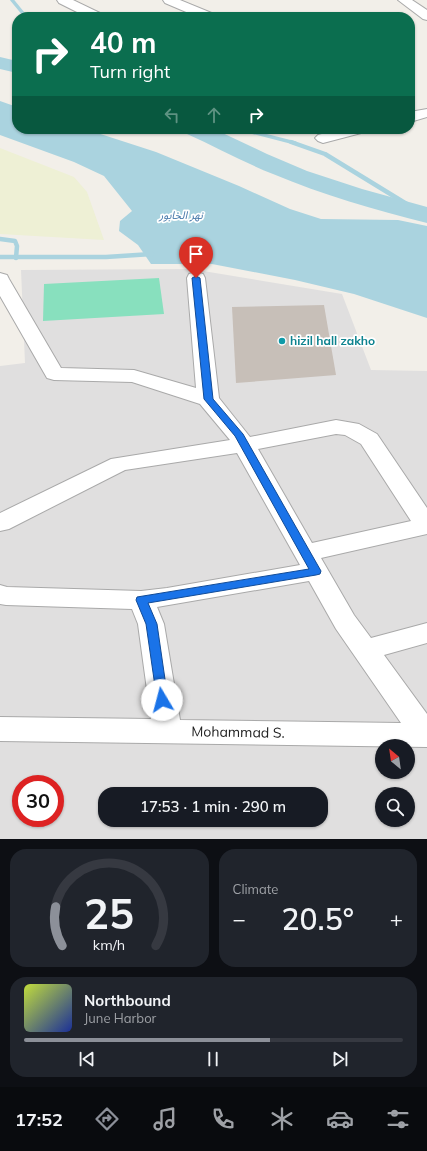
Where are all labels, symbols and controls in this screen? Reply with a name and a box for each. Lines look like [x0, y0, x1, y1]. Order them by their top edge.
text: 40 m [90, 25, 156, 60]
icon: right [24, 28, 76, 80]
text: Turn right [90, 60, 170, 83]
icon: left [161, 104, 183, 126]
icon: ahead [203, 104, 225, 126]
icon: right [245, 104, 267, 126]
water label: نهر الخابور [158, 208, 204, 222]
pin [179, 237, 213, 278]
icon: arrive [185, 243, 207, 265]
place label: hizil hall zakho [290, 333, 375, 348]
marker: hizil hall zakho [277, 336, 287, 346]
position arrow [141, 679, 183, 721]
street label: Mohammad S. [191, 722, 285, 742]
north arrow [375, 739, 415, 779]
map controls [375, 739, 415, 827]
speed limit sign: 30 [12, 775, 64, 827]
button: search [375, 787, 415, 827]
text: 17:53 · 1 min · 290 m [140, 797, 286, 816]
text: Climate [233, 881, 278, 897]
text: 25 [84, 887, 134, 939]
text: 20.5° [282, 900, 354, 938]
text: − [233, 905, 246, 933]
text: + [390, 905, 403, 933]
text: km/h [93, 936, 125, 954]
text: Northbound [84, 991, 171, 1010]
text: June Harbor [84, 1010, 156, 1026]
icon: previous [76, 1048, 98, 1070]
icon: pause [202, 1048, 224, 1070]
icon: next [329, 1048, 351, 1070]
icon: directions [93, 1105, 121, 1133]
icon: music [151, 1105, 179, 1133]
icon: phone [209, 1105, 237, 1133]
icon: climate [268, 1105, 296, 1133]
icon: car [326, 1105, 354, 1133]
icon: filters [384, 1105, 412, 1133]
text: 17:52 [15, 1108, 63, 1131]

